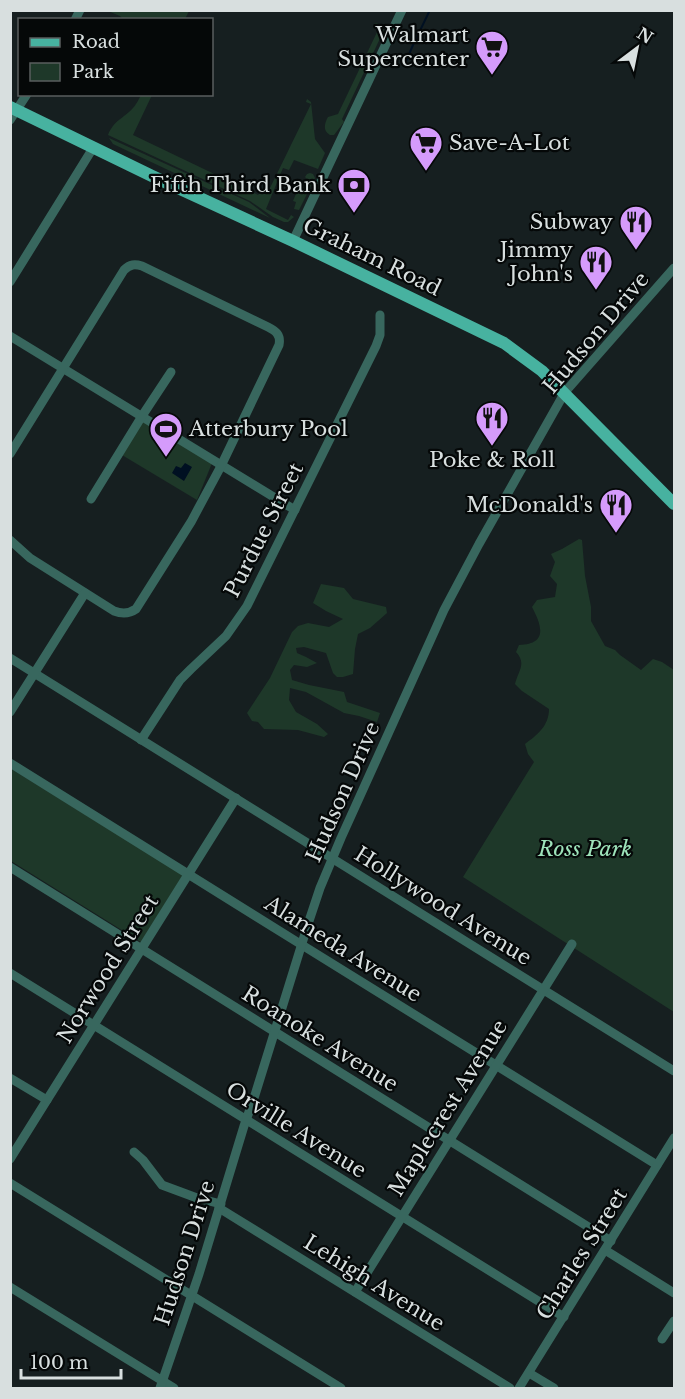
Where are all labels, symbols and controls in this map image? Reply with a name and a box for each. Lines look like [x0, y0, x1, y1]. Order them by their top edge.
legend [18, 18, 213, 96]
north arrow [607, 18, 667, 78]
place label: Walmart Supercenter [338, 22, 469, 72]
text: N [633, 23, 657, 48]
supermarket icon: Walmart Supercenter [474, 29, 510, 76]
text: Road [72, 31, 120, 53]
text: Park [72, 61, 114, 83]
supermarket icon: Save-A-Lot [408, 125, 444, 172]
place label: Save-A-Lot [449, 130, 570, 156]
bank icon: Fifth Third Bank [336, 167, 372, 214]
place label: Fifth Third Bank [150, 172, 331, 198]
restaurant icon: Subway [618, 204, 654, 251]
place label: Subway [530, 209, 614, 235]
street label: Graham Road [299, 212, 445, 302]
place label: Jimmy John's [497, 237, 574, 287]
restaurant icon: Jimmy John's [578, 244, 614, 291]
street label: Hudson Drive [537, 267, 655, 399]
restaurant icon: Poke & Roll [474, 400, 510, 447]
sports icon: Atterbury Pool [148, 411, 184, 458]
place label: Atterbury Pool [188, 416, 348, 442]
place label: Poke & Roll [429, 447, 555, 473]
street label: Purdue Street [219, 458, 309, 602]
restaurant icon: McDonald's [598, 487, 634, 534]
place label: McDonald's [466, 492, 593, 518]
street label: Hudson Drive [300, 718, 386, 866]
park label: Ross Park [537, 836, 632, 862]
street label: Hollywood Avenue [350, 841, 536, 971]
street label: Norwood Street [52, 890, 164, 1048]
street label: Alameda Avenue [259, 890, 426, 1008]
street label: Roanoke Avenue [237, 980, 403, 1098]
street label: Maplecrest Avenue [383, 1015, 513, 1201]
street label: Orville Avenue [221, 1076, 371, 1184]
street label: Hudson Drive [149, 1177, 221, 1329]
street label: Charles Street [531, 1183, 633, 1325]
street label: Lehigh Avenue [299, 1229, 449, 1337]
scale bar [21, 1342, 122, 1380]
text: 100 m [30, 1352, 88, 1374]

